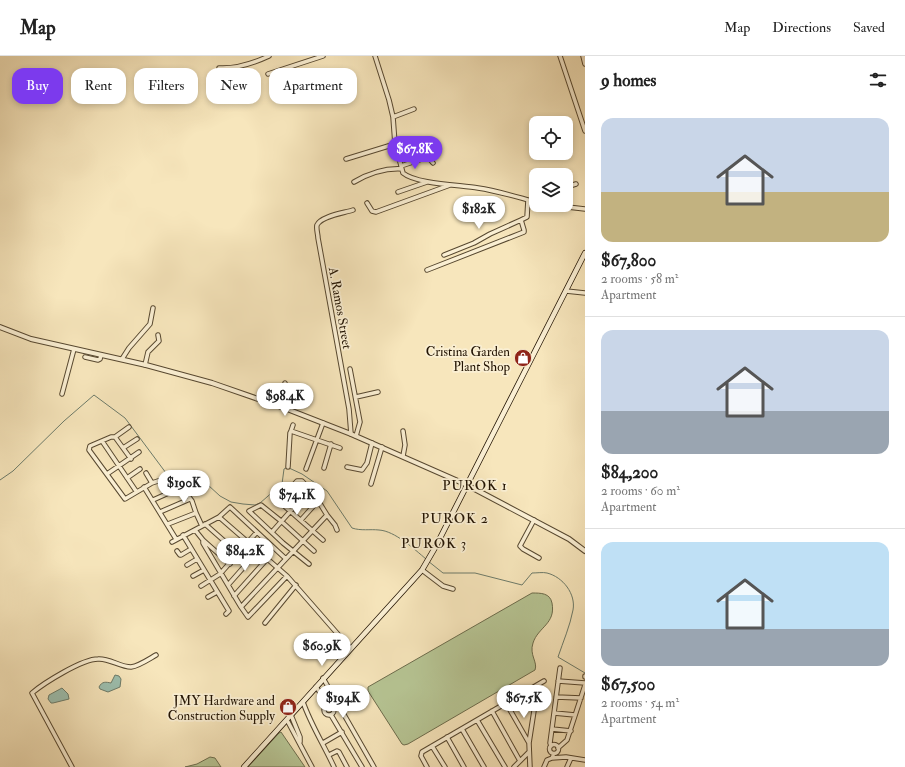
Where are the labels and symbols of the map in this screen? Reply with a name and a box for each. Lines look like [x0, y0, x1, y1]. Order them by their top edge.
pin: $67.8K [382, 136, 448, 170]
pin: $182K [451, 196, 507, 230]
street label: A. Ramos Street [325, 265, 355, 350]
place label: Cristina Garden Plant Shop [426, 344, 510, 376]
shop icon: Cristina Garden Plant Shop [513, 348, 533, 368]
pin: $98.4K [252, 383, 318, 417]
pin: $190K [156, 470, 212, 504]
district label: PUROK 1 [442, 477, 508, 494]
pin: $74.1K [264, 482, 330, 516]
district label: PUROK 2 [421, 510, 489, 527]
district label: PUROK 3 [401, 535, 467, 552]
pin: $84.2K [212, 538, 278, 572]
pin: $60.9K [289, 633, 355, 667]
pin: $194K [315, 685, 371, 719]
pin: $67.5K [491, 685, 557, 719]
place label: JMY Hardware and Construction Supply [168, 693, 276, 725]
shop icon: JMY Hardware and Construction Supply [278, 697, 298, 717]

